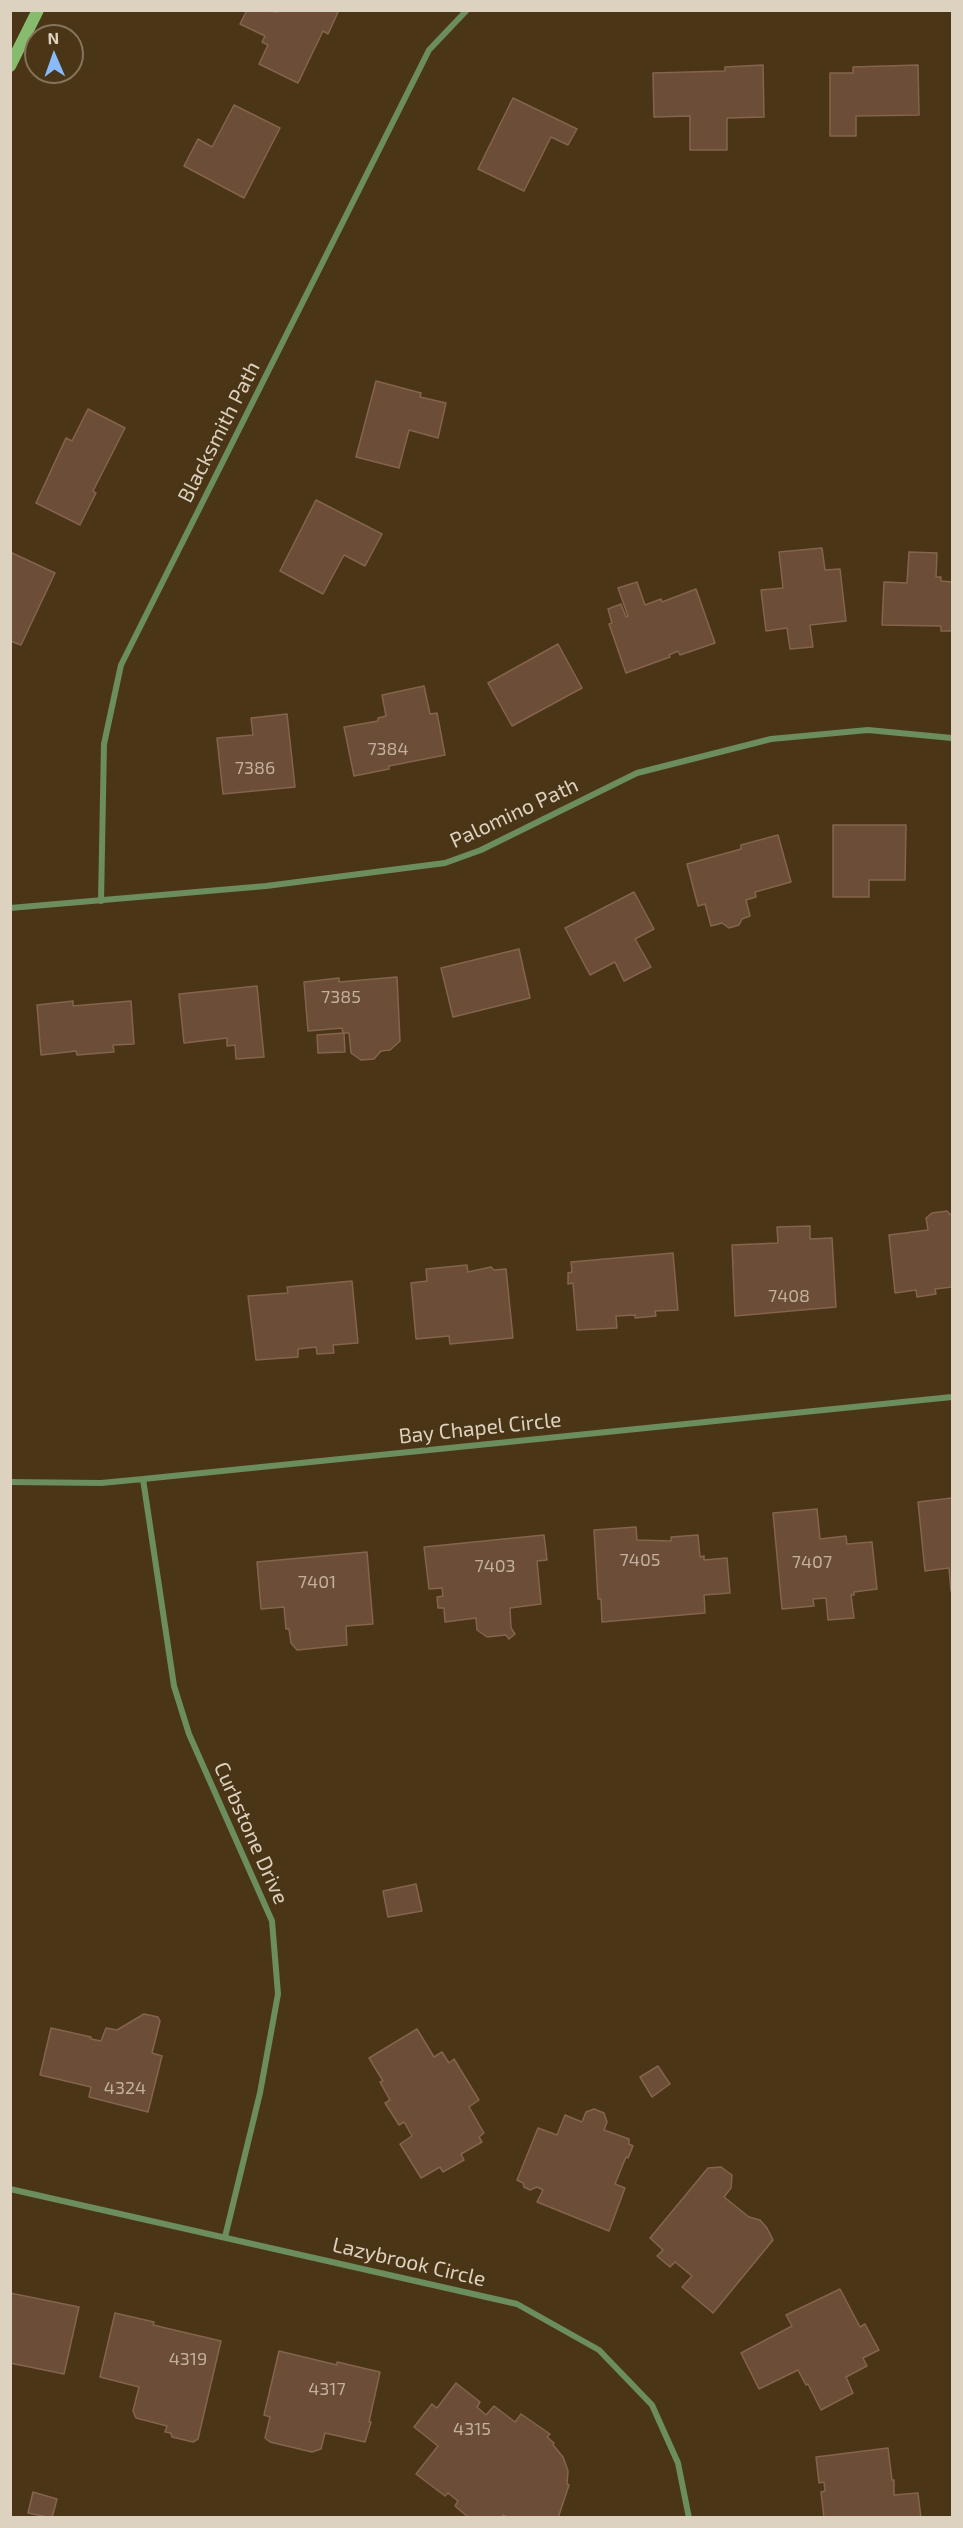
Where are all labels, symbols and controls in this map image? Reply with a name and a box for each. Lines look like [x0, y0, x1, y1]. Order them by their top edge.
north arrow [24, 24, 84, 84]
text: N [47, 28, 60, 47]
street label: Blacksmith Path [173, 357, 265, 507]
house number: 7384 [367, 738, 409, 760]
house number: 7386 [235, 757, 275, 779]
street label: Palomino Path [446, 772, 582, 854]
house number: 7385 [321, 986, 361, 1008]
house number: 7408 [768, 1285, 810, 1307]
street label: Bay Chapel Circle [397, 1407, 563, 1449]
house number: 7405 [620, 1549, 660, 1571]
house number: 7407 [792, 1551, 832, 1573]
house number: 7403 [474, 1555, 516, 1577]
house number: 7401 [298, 1571, 336, 1593]
street label: Curbstone Drive [208, 1758, 294, 1908]
house number: 4324 [104, 2077, 146, 2099]
street label: Lazybrook Circle [330, 2232, 488, 2292]
house number: 4319 [169, 2348, 207, 2370]
house number: 4317 [308, 2378, 346, 2400]
house number: 4315 [453, 2418, 491, 2440]

